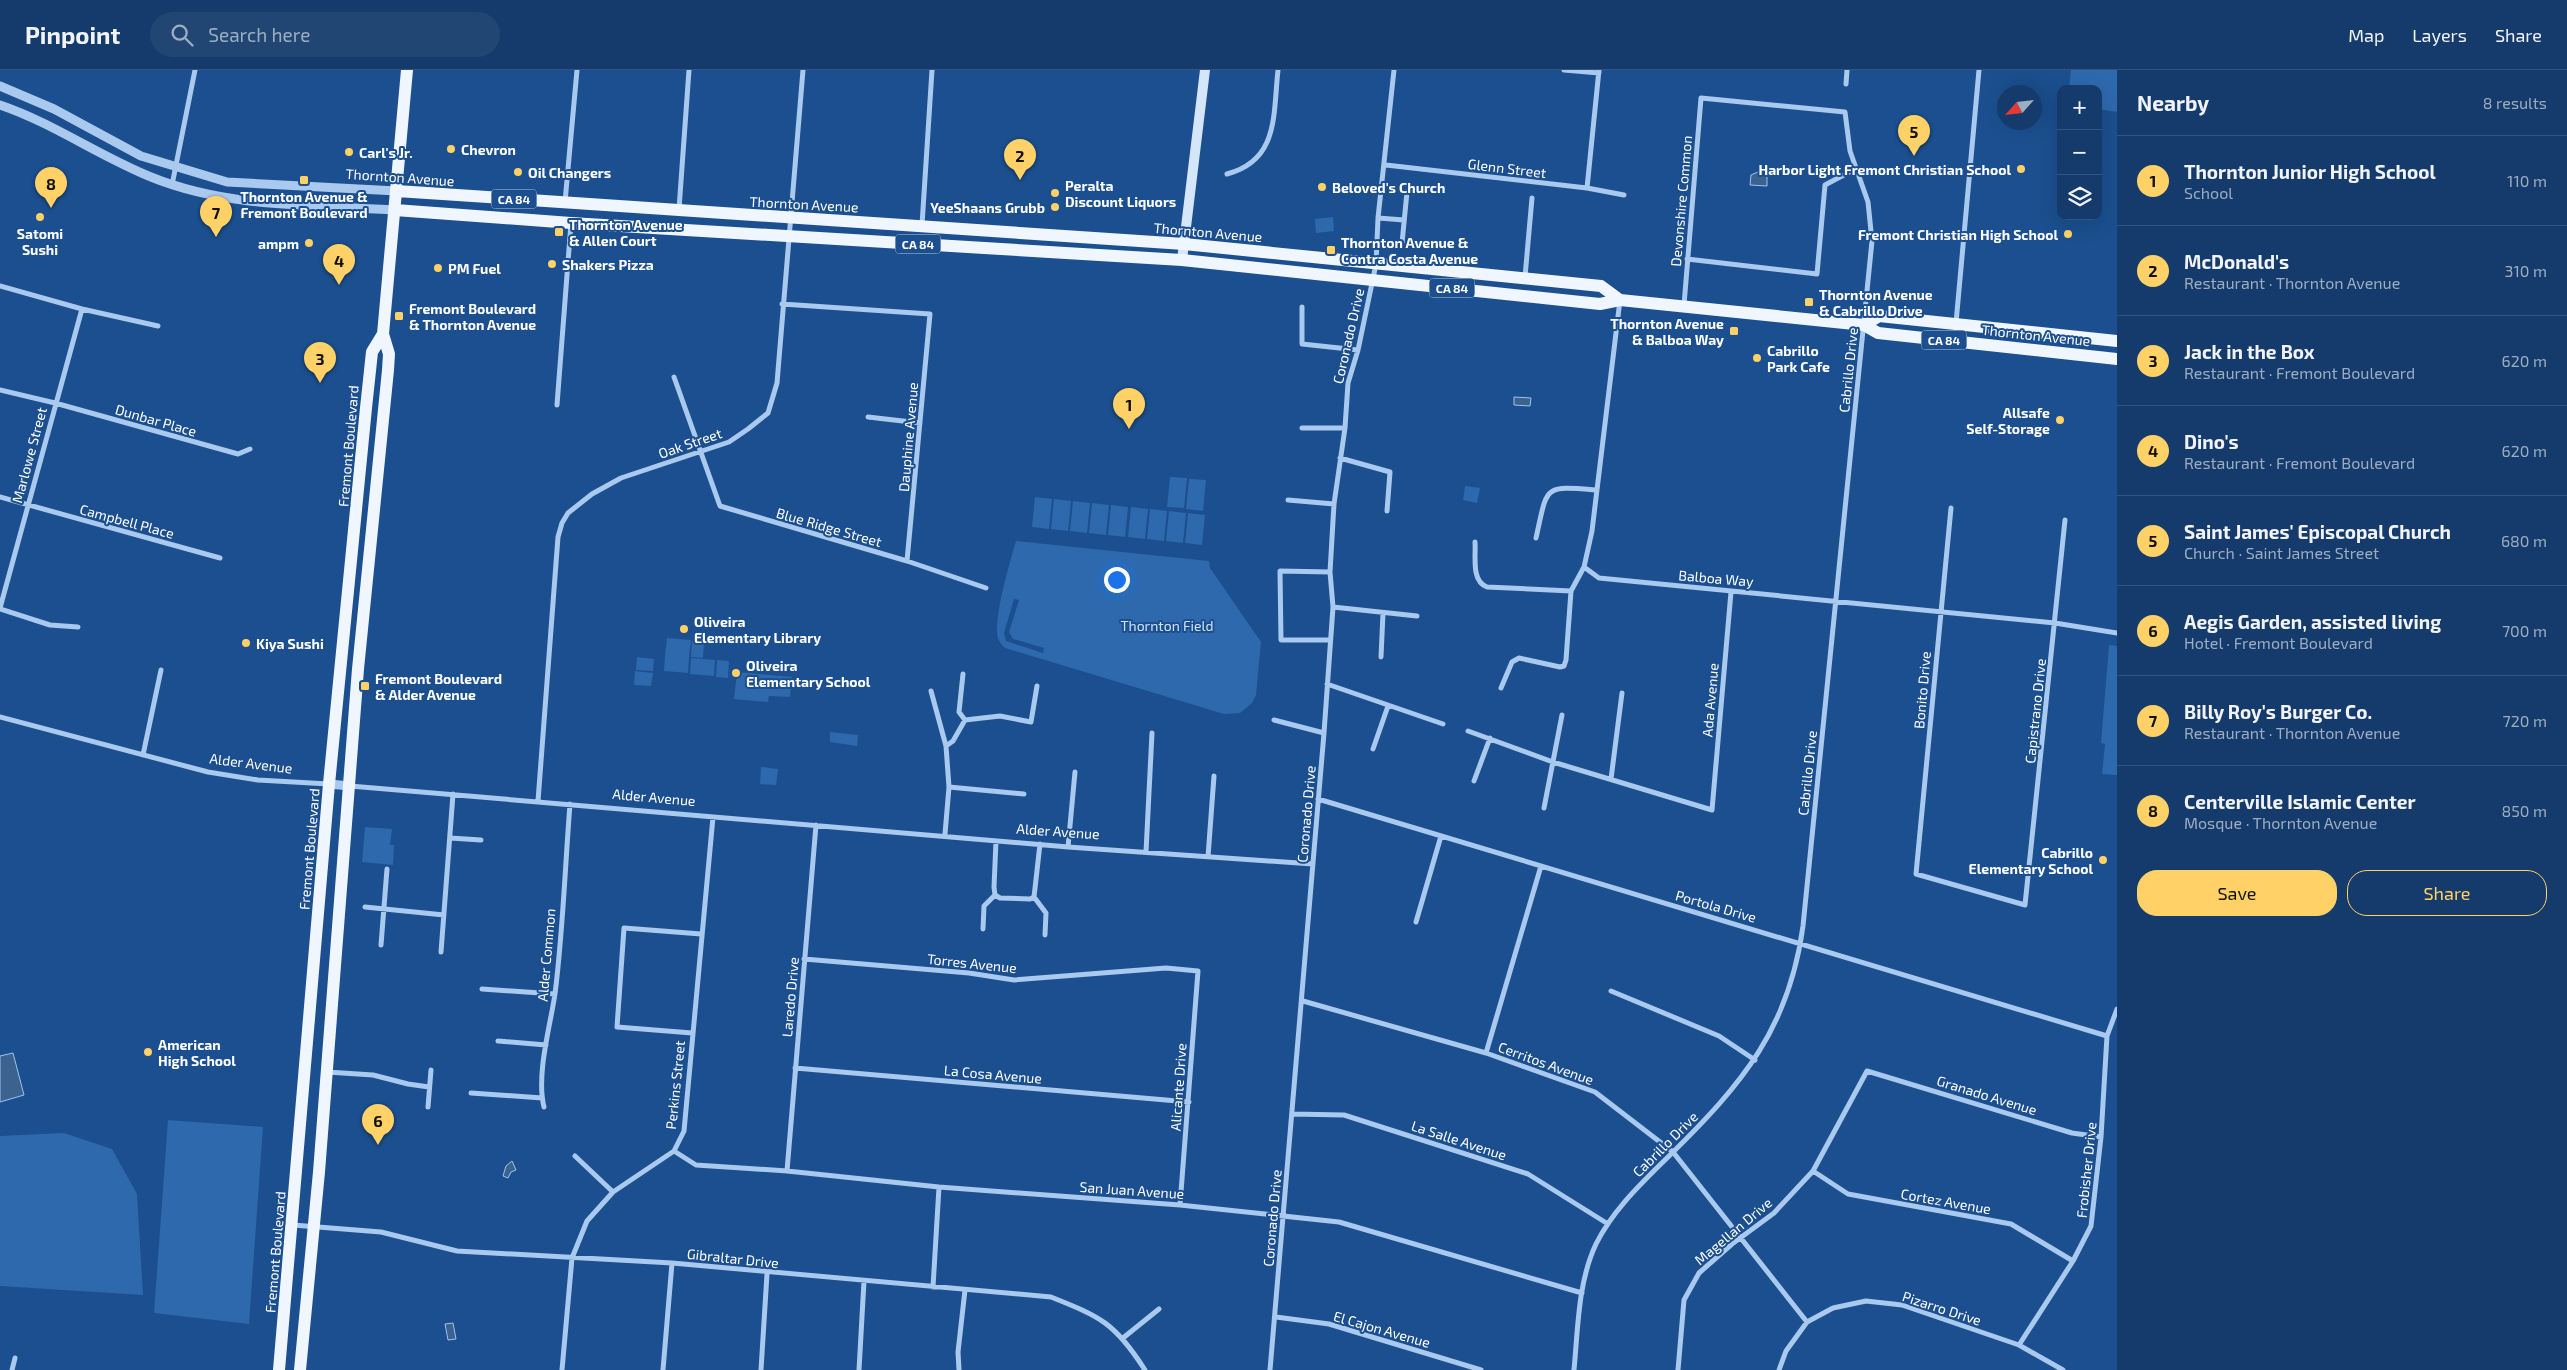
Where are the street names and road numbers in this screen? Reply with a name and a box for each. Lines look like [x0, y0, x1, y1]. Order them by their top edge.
street label: Devonshire Common [1667, 135, 1695, 267]
street label: Glenn Street [1467, 155, 1547, 181]
street label: Thornton Avenue [345, 165, 455, 189]
road number: CA 84 [492, 190, 536, 208]
street label: Thornton Avenue [749, 193, 859, 215]
street label: Thornton Avenue [1153, 219, 1263, 245]
road number: CA 84 [896, 234, 940, 253]
road number: CA 84 [1430, 278, 1474, 298]
street label: Coronado Drive [1329, 287, 1367, 385]
street label: Thornton Avenue [1981, 321, 2091, 349]
street label: Cabrillo Drive [1835, 327, 1861, 413]
road number: CA 84 [1922, 330, 1966, 350]
street label: Dauphine Avenue [895, 381, 921, 493]
street label: Fremont Boulevard [334, 385, 362, 507]
street label: Dunbar Place [113, 400, 199, 440]
street label: Marlowe Street [8, 405, 50, 505]
street label: Oak Street [656, 424, 724, 462]
street label: Campbell Place [78, 500, 176, 542]
street label: Blue Ridge Street [774, 504, 884, 550]
street label: Balboa Way [1678, 566, 1755, 590]
street label: Bonito Drive [1910, 650, 1934, 730]
street label: Capistrano Drive [2021, 658, 2049, 764]
street label: Ada Avenue [1698, 662, 1722, 738]
street label: Cabrillo Drive [1794, 730, 1820, 816]
street label: Alder Avenue [209, 749, 293, 777]
street label: Coronado Drive [1293, 765, 1319, 863]
street label: Alder Avenue [612, 785, 696, 809]
street label: Fremont Boulevard [295, 788, 323, 910]
street label: Alder Avenue [1016, 820, 1100, 842]
street label: Portola Drive [1674, 886, 1758, 926]
street label: Alder Common [533, 908, 559, 1002]
street label: Torres Avenue [926, 950, 1018, 976]
street label: Laredo Drive [778, 956, 802, 1038]
street label: Cerritos Avenue [1496, 1038, 1596, 1088]
street label: Perkins Street [662, 1040, 688, 1130]
street label: Alicante Drive [1166, 1042, 1190, 1132]
street label: La Cosa Avenue [943, 1061, 1043, 1087]
street label: Granado Avenue [1935, 1072, 2039, 1118]
street label: Cabrillo Drive [1629, 1108, 1701, 1180]
street label: La Salle Avenue [1409, 1117, 1509, 1163]
street label: Frobisher Drive [2072, 1121, 2100, 1219]
street label: Coronado Drive [1259, 1169, 1285, 1267]
street label: San Juan Avenue [1079, 1178, 1185, 1202]
street label: Cortez Avenue [1900, 1185, 1992, 1217]
street label: Fremont Boulevard [261, 1191, 289, 1313]
street label: Magellan Drive [1691, 1194, 1775, 1268]
street label: Gibraltar Drive [686, 1245, 780, 1271]
street label: Pizarro Drive [1900, 1287, 1984, 1329]
street label: El Cajon Avenue [1332, 1307, 1432, 1351]

